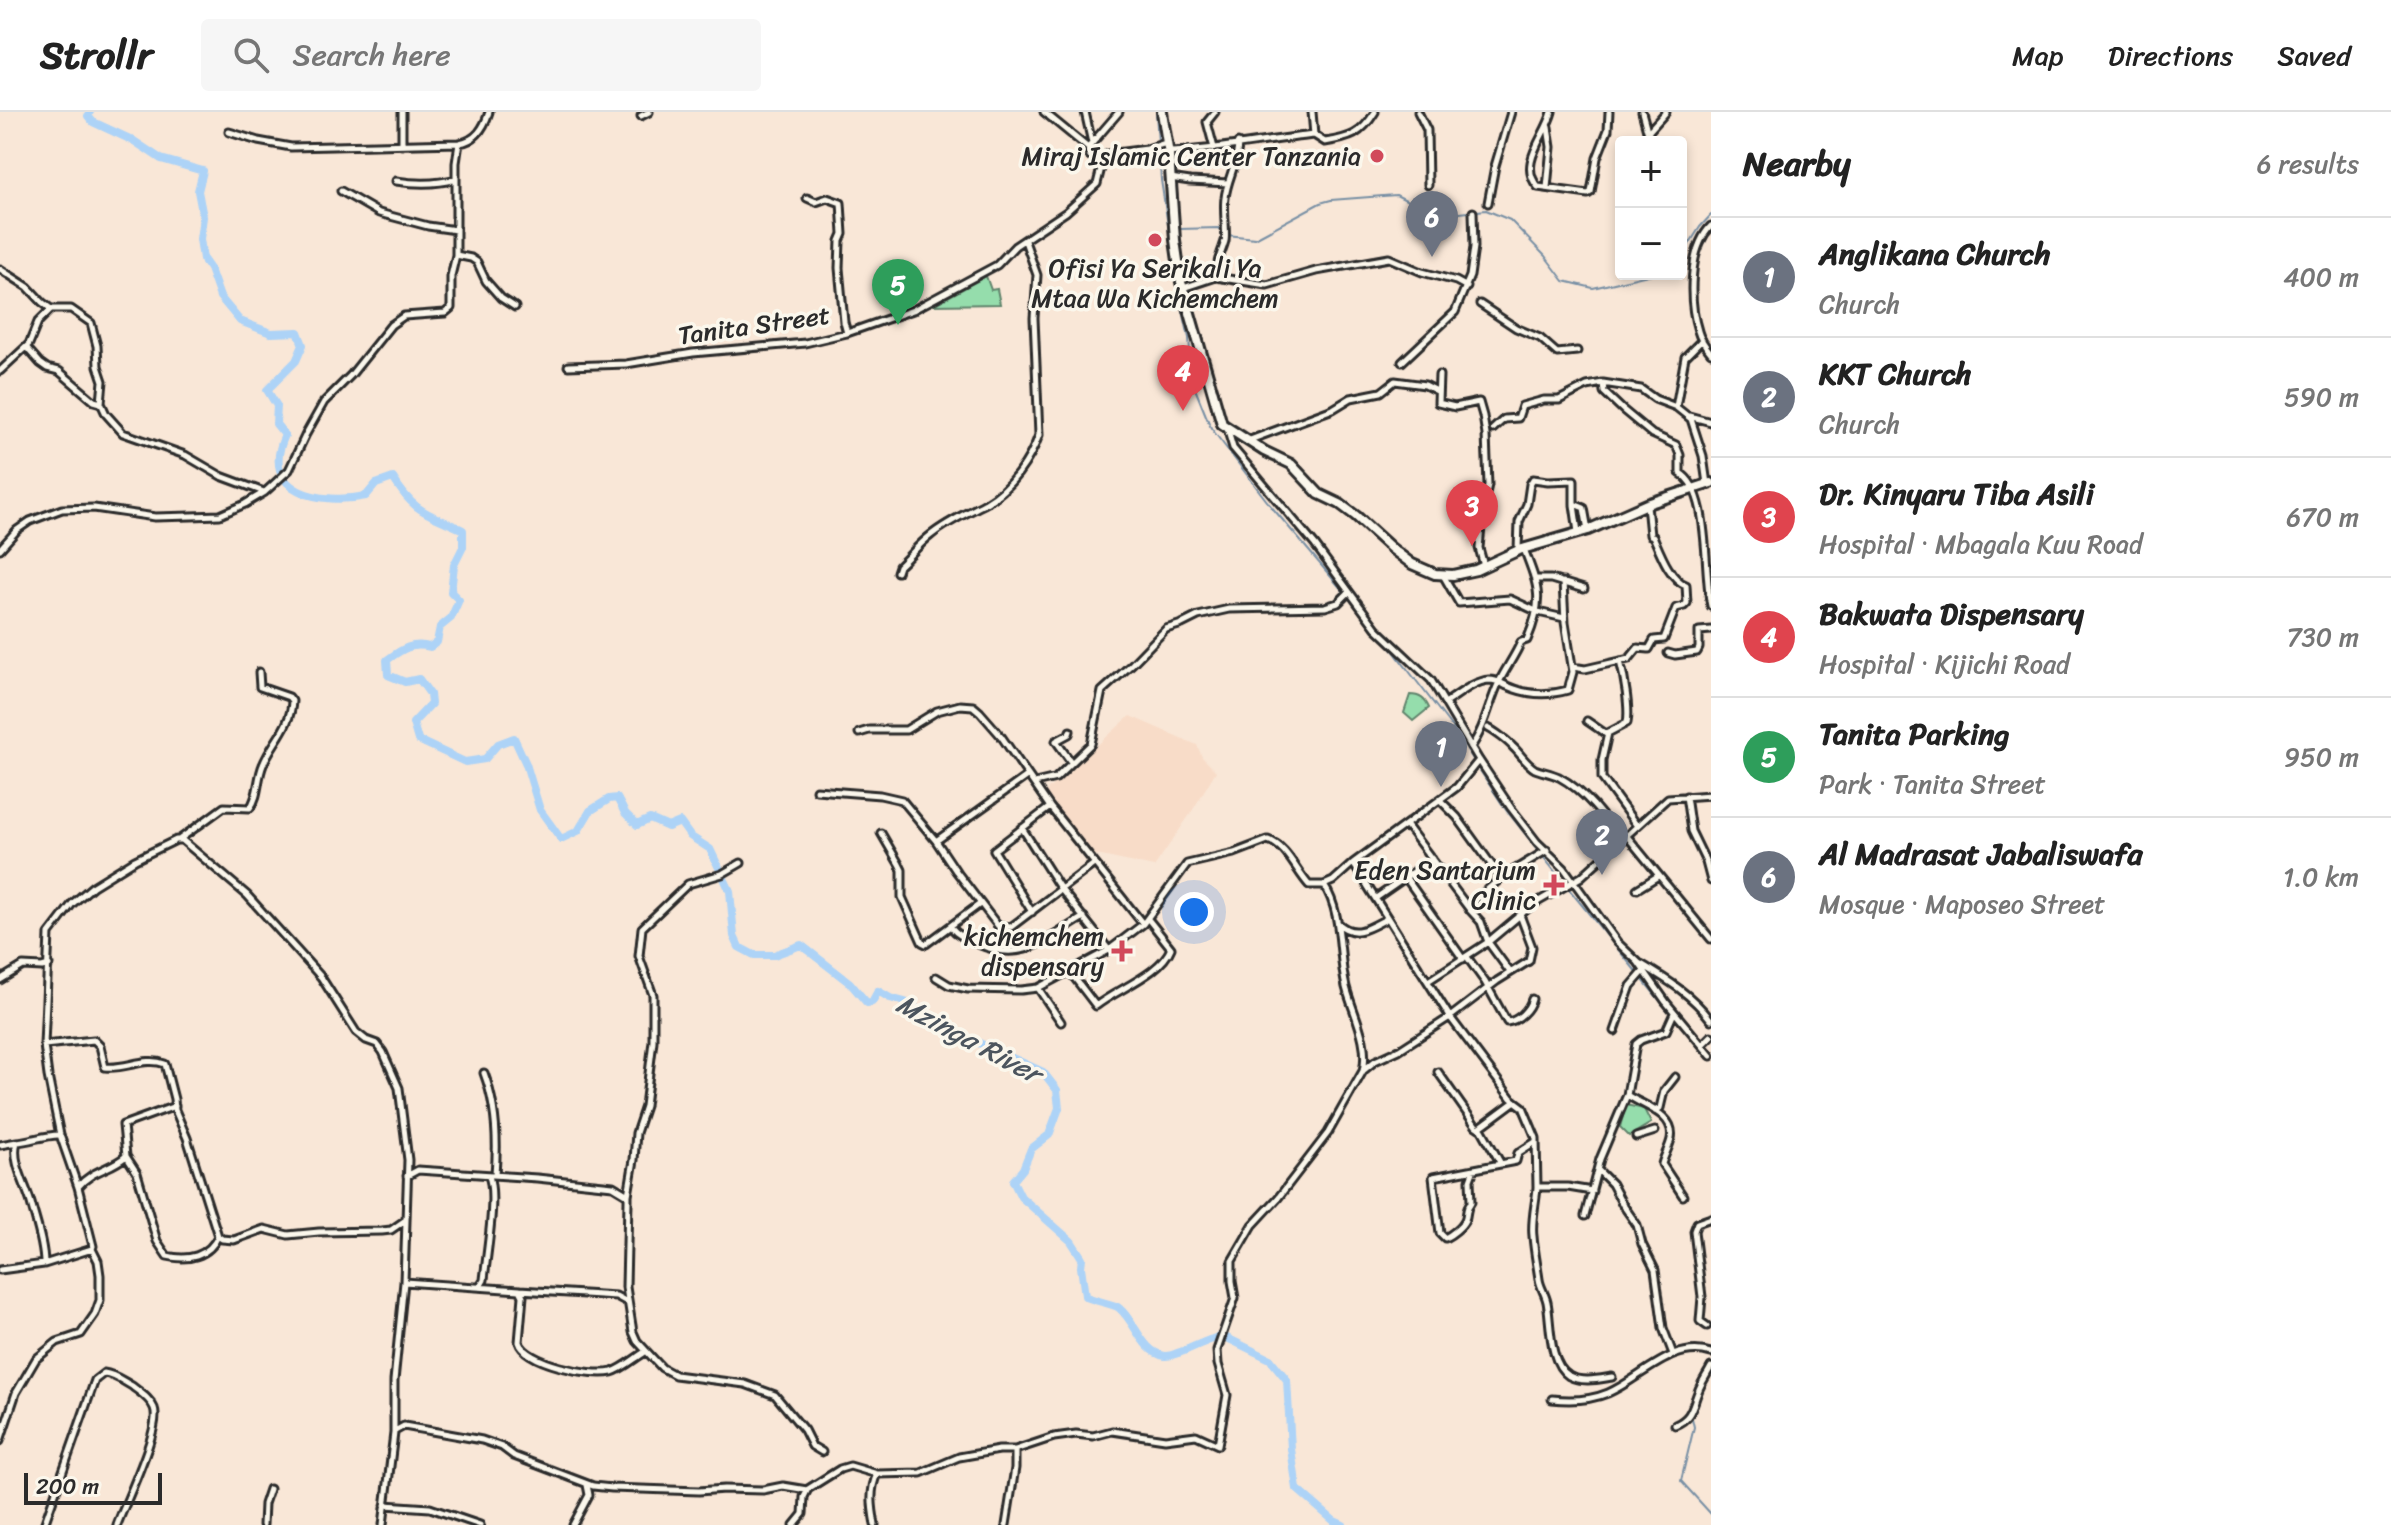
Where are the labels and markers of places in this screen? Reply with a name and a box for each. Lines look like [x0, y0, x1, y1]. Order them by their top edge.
place label: Miraj Islamic Center Tanzania [1022, 133, 1361, 179]
marker: Miraj Islamic Center Tanzania [1368, 147, 1386, 165]
pin: 6 [1406, 191, 1458, 257]
marker: Ofisi Ya Serikali Ya Mtaa Wa Kichemchem [1146, 231, 1164, 249]
place label: Ofisi Ya Serikali Ya Mtaa Wa Kichemchem [1031, 245, 1279, 321]
pin: 5 [872, 259, 924, 325]
pin: 4 [1157, 345, 1209, 411]
pin: 3 [1446, 480, 1498, 546]
pin: 1 [1415, 721, 1467, 787]
pin: 2 [1576, 809, 1628, 875]
place label: Eden Santarium Clinic [1354, 847, 1536, 923]
marker: Eden Santarium Clinic [1543, 874, 1565, 896]
place label: kichemchem dispensary [964, 913, 1104, 989]
marker: kichemchem dispensary [1111, 940, 1133, 962]

